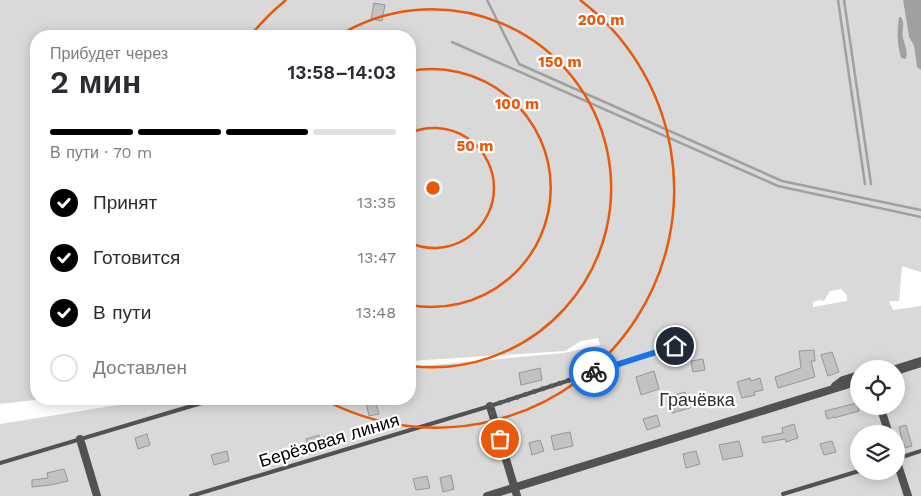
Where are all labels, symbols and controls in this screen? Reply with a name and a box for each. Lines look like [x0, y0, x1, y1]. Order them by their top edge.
text: 200 m [578, 11, 624, 29]
text: Прибудет через [50, 44, 168, 63]
text: 150 m [538, 53, 582, 71]
text: 13:58–14:03 [287, 61, 396, 84]
text: 2 мин [50, 63, 141, 101]
text: 100 m [495, 95, 539, 113]
text: 50 m [457, 137, 493, 155]
text: В пути · 70 m [50, 143, 152, 162]
centre of rings [424, 179, 442, 197]
icon: check [50, 189, 78, 217]
text: Принят [93, 191, 157, 214]
text: 13:35 [357, 193, 396, 212]
icon: check [50, 244, 78, 272]
text: Готовится [93, 246, 180, 269]
text: 13:47 [358, 248, 396, 267]
icon: check [50, 299, 78, 327]
text: В пути [93, 301, 151, 324]
text: 13:48 [356, 303, 396, 322]
pin [654, 325, 696, 367]
icon: home [661, 332, 689, 360]
courier [569, 347, 619, 397]
text: Доставлен [93, 356, 187, 379]
icon: bike [580, 358, 608, 386]
map controls [850, 360, 905, 480]
button: locate [850, 360, 905, 415]
park label: Грачёвка [659, 389, 736, 410]
street label: Берёзовая линия [256, 409, 402, 471]
pin [479, 418, 521, 460]
icon: bag [486, 425, 514, 453]
button: layers [850, 425, 905, 480]

